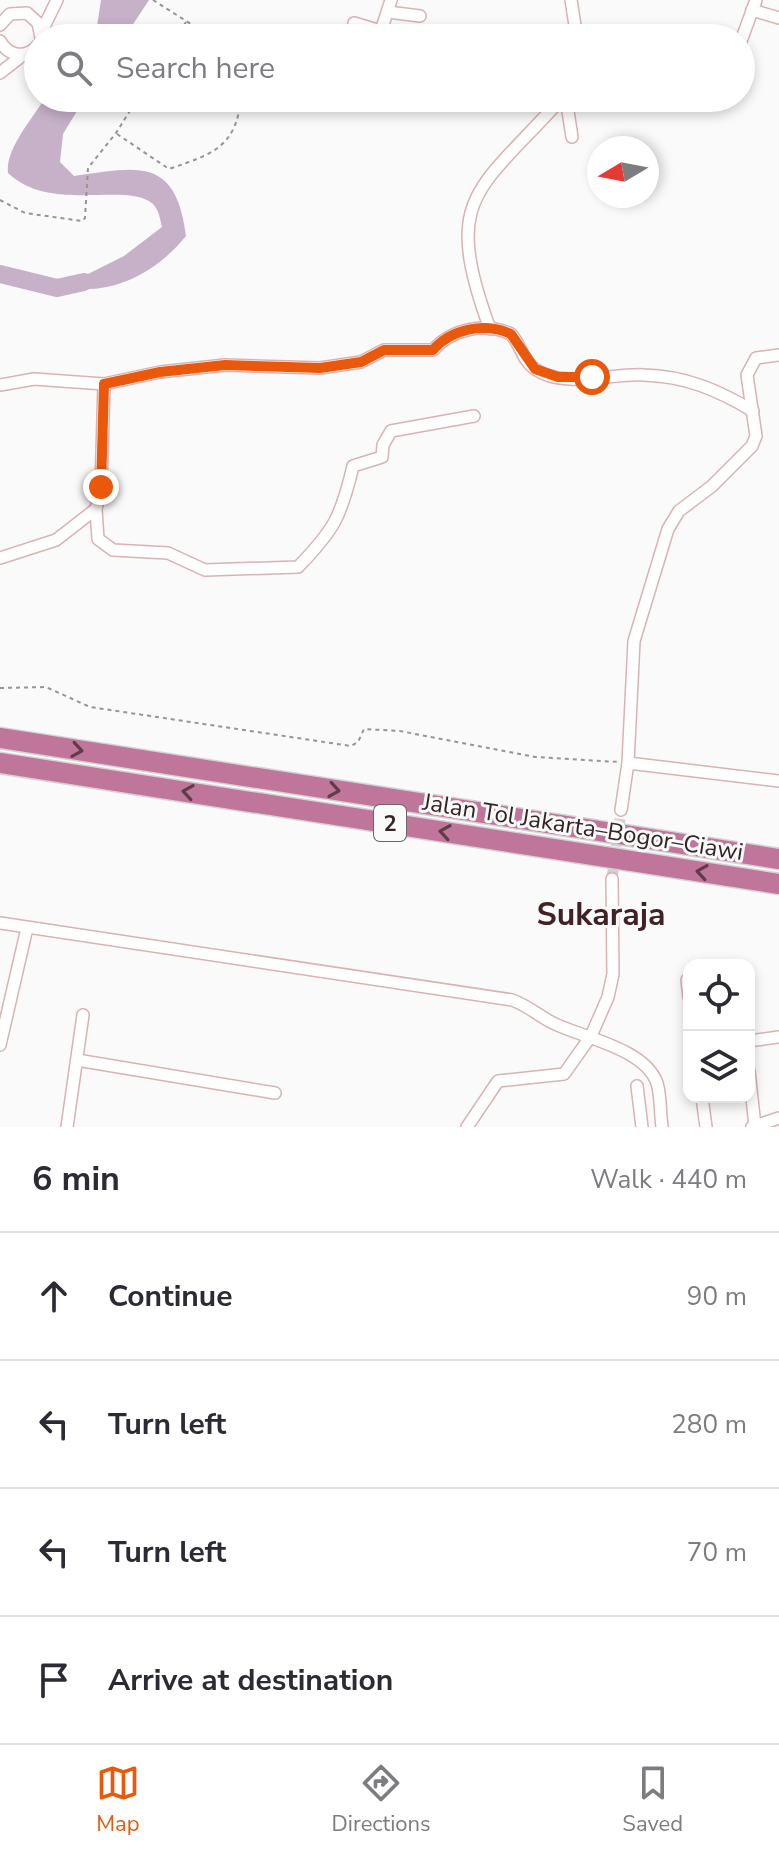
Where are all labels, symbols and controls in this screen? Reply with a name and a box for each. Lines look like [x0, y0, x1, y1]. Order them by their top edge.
search box [24, 24, 755, 112]
icon: search [52, 46, 96, 90]
text: Search here [116, 48, 275, 89]
north arrow [587, 136, 659, 208]
route start [574, 359, 610, 395]
route end [83, 469, 119, 505]
one-way arrow [70, 741, 84, 758]
one-way arrow [327, 781, 341, 798]
one-way arrow [181, 784, 195, 801]
street label: Jalan Tol Jakarta–Bogor–Ciawi [420, 786, 745, 868]
road number: 2 [374, 805, 406, 841]
one-way arrow [438, 824, 452, 841]
one-way arrow [695, 864, 709, 881]
district label: Sukaraja [537, 893, 665, 936]
map controls [683, 959, 755, 1103]
button: locate [683, 959, 755, 1031]
button: layers [683, 1031, 755, 1103]
text: 6 min [32, 1156, 120, 1202]
text: Walk · 440 m [590, 1162, 747, 1197]
icon: ahead [32, 1274, 76, 1318]
text: Continue [108, 1276, 233, 1317]
text: 90 m [687, 1279, 747, 1314]
icon: left [32, 1402, 76, 1446]
text: Turn left [108, 1404, 226, 1445]
text: 280 m [671, 1407, 747, 1442]
icon: left [32, 1530, 76, 1574]
text: Turn left [108, 1532, 226, 1573]
text: 70 m [687, 1535, 747, 1570]
icon: arrive [32, 1658, 76, 1702]
text: Arrive at destination [108, 1660, 393, 1701]
tab: Map [96, 1761, 140, 1839]
tab: Directions [332, 1761, 431, 1839]
tab: Saved [622, 1761, 683, 1839]

